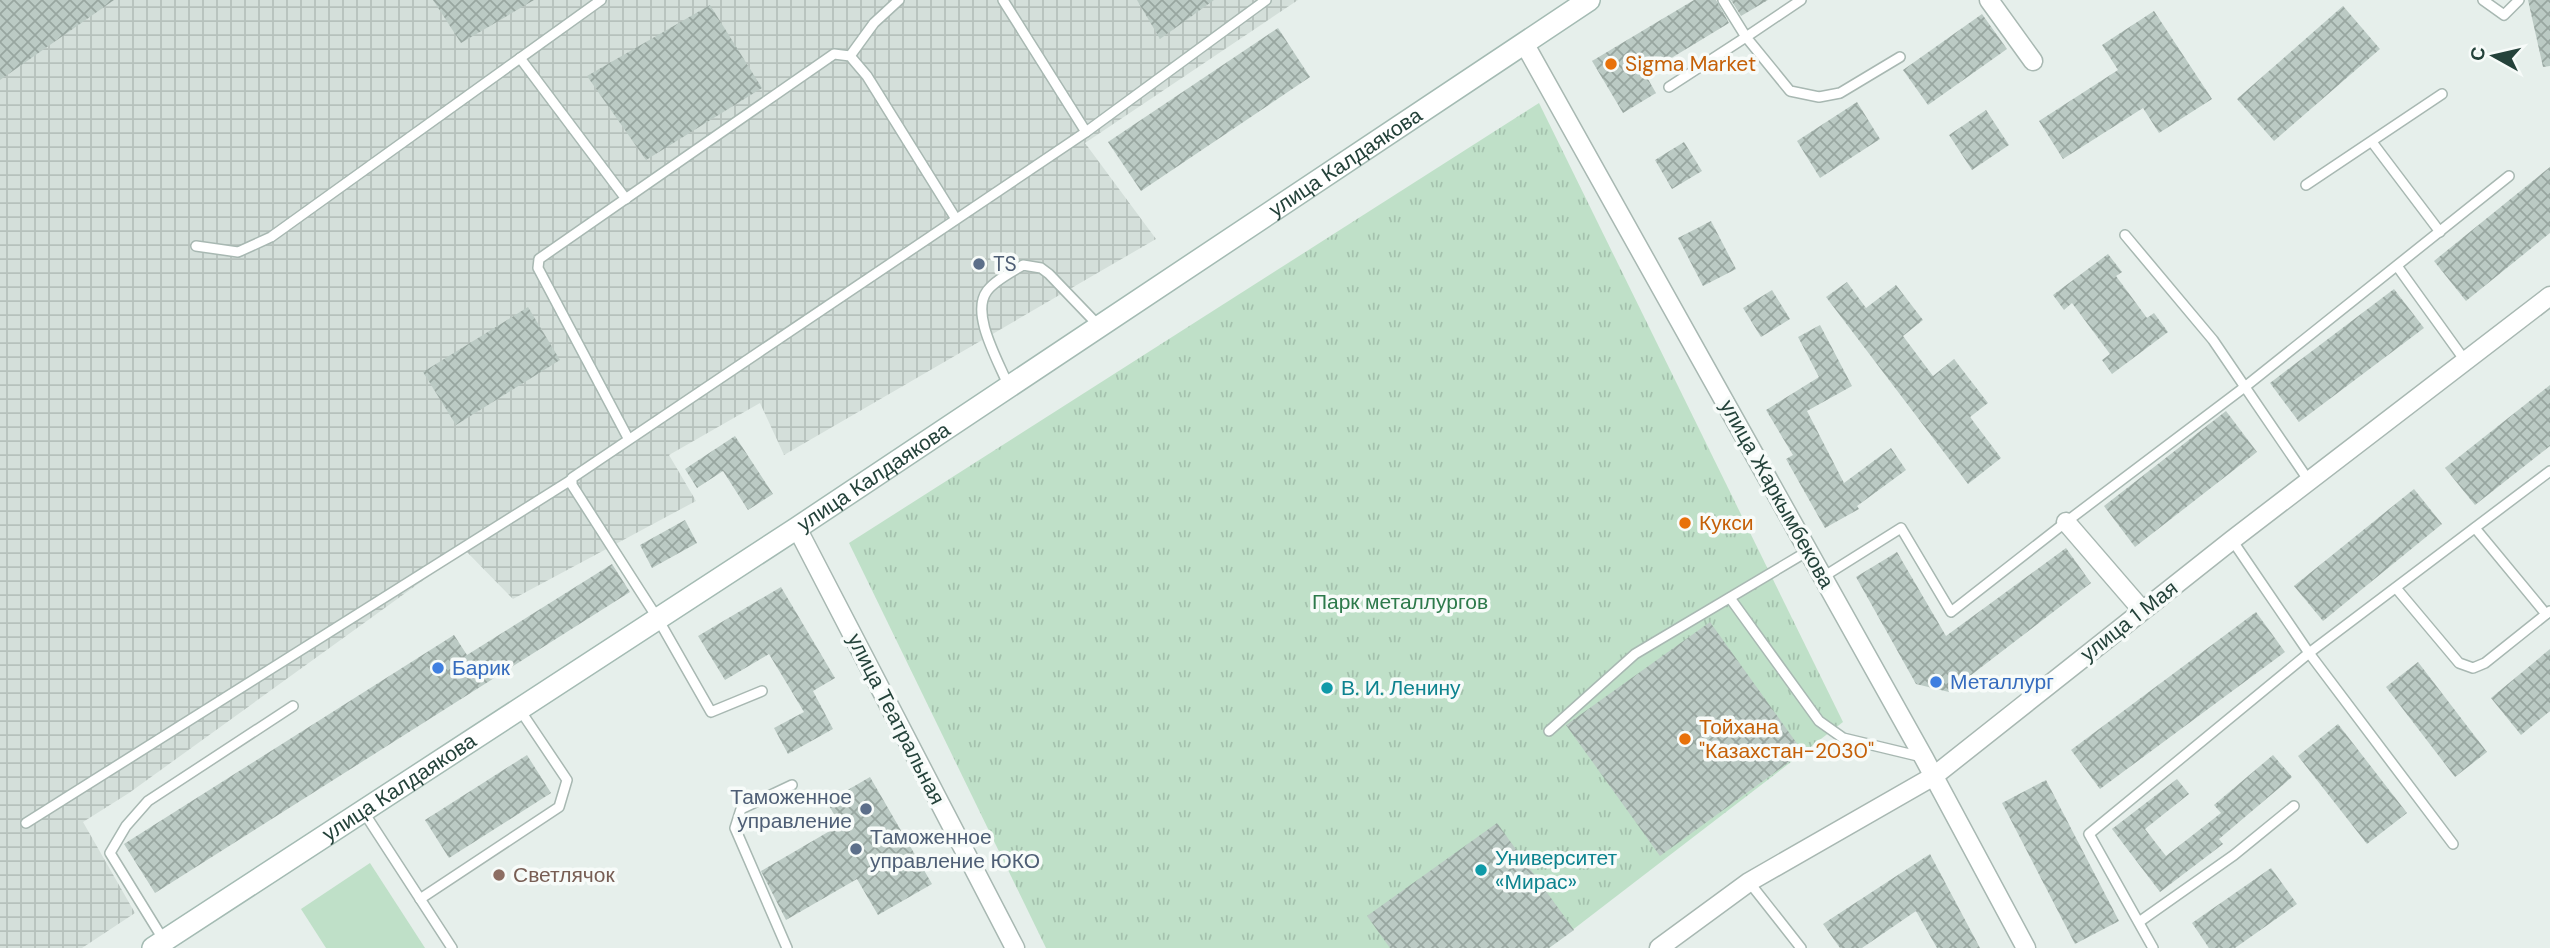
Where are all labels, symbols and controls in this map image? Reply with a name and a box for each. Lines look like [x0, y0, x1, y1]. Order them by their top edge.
north arrow [2459, 21, 2529, 91]
text: С [2464, 45, 2491, 62]
place label: Sigma Market [1625, 50, 1756, 78]
marker: Sigma Market [1603, 56, 1619, 72]
street label: улица Калдаякова [1263, 101, 1428, 224]
place label: TS [993, 250, 1017, 278]
marker: TS [971, 256, 987, 272]
street label: улица Жаркымбекова [1713, 395, 1841, 594]
street label: улица Калдаякова [792, 416, 956, 538]
place label: Кукси [1699, 509, 1753, 537]
marker: Кукси [1677, 515, 1693, 531]
street label: улица 1 Мая [2075, 574, 2183, 668]
park label: Парк металлургов [1312, 588, 1488, 616]
street label: улица Театральная [841, 629, 951, 809]
place label: Барик [452, 654, 511, 682]
marker: Барик [430, 660, 446, 676]
place label: Металлург [1950, 668, 2054, 696]
place label: В. И. Ленину [1341, 674, 1461, 702]
marker: Металлург [1928, 674, 1944, 690]
marker: В. И. Ленину [1319, 680, 1335, 696]
place label: Тойхана "Казахстан-2030" [1699, 713, 1874, 765]
street label: улица Калдаякова [317, 727, 482, 848]
marker: Тойхана "Казахстан-2030" [1677, 731, 1693, 747]
place label: Таможенное управление [730, 783, 852, 835]
marker: Таможенное управление [858, 801, 874, 817]
place label: Таможенное управление ЮКО [870, 823, 1040, 875]
marker: Таможенное управление ЮКО [848, 841, 864, 857]
place label: Университет «Мирас» [1495, 844, 1618, 896]
place label: Светлячок [513, 861, 615, 889]
marker: Университет «Мирас» [1473, 862, 1489, 878]
marker: Светлячок [491, 867, 507, 883]

